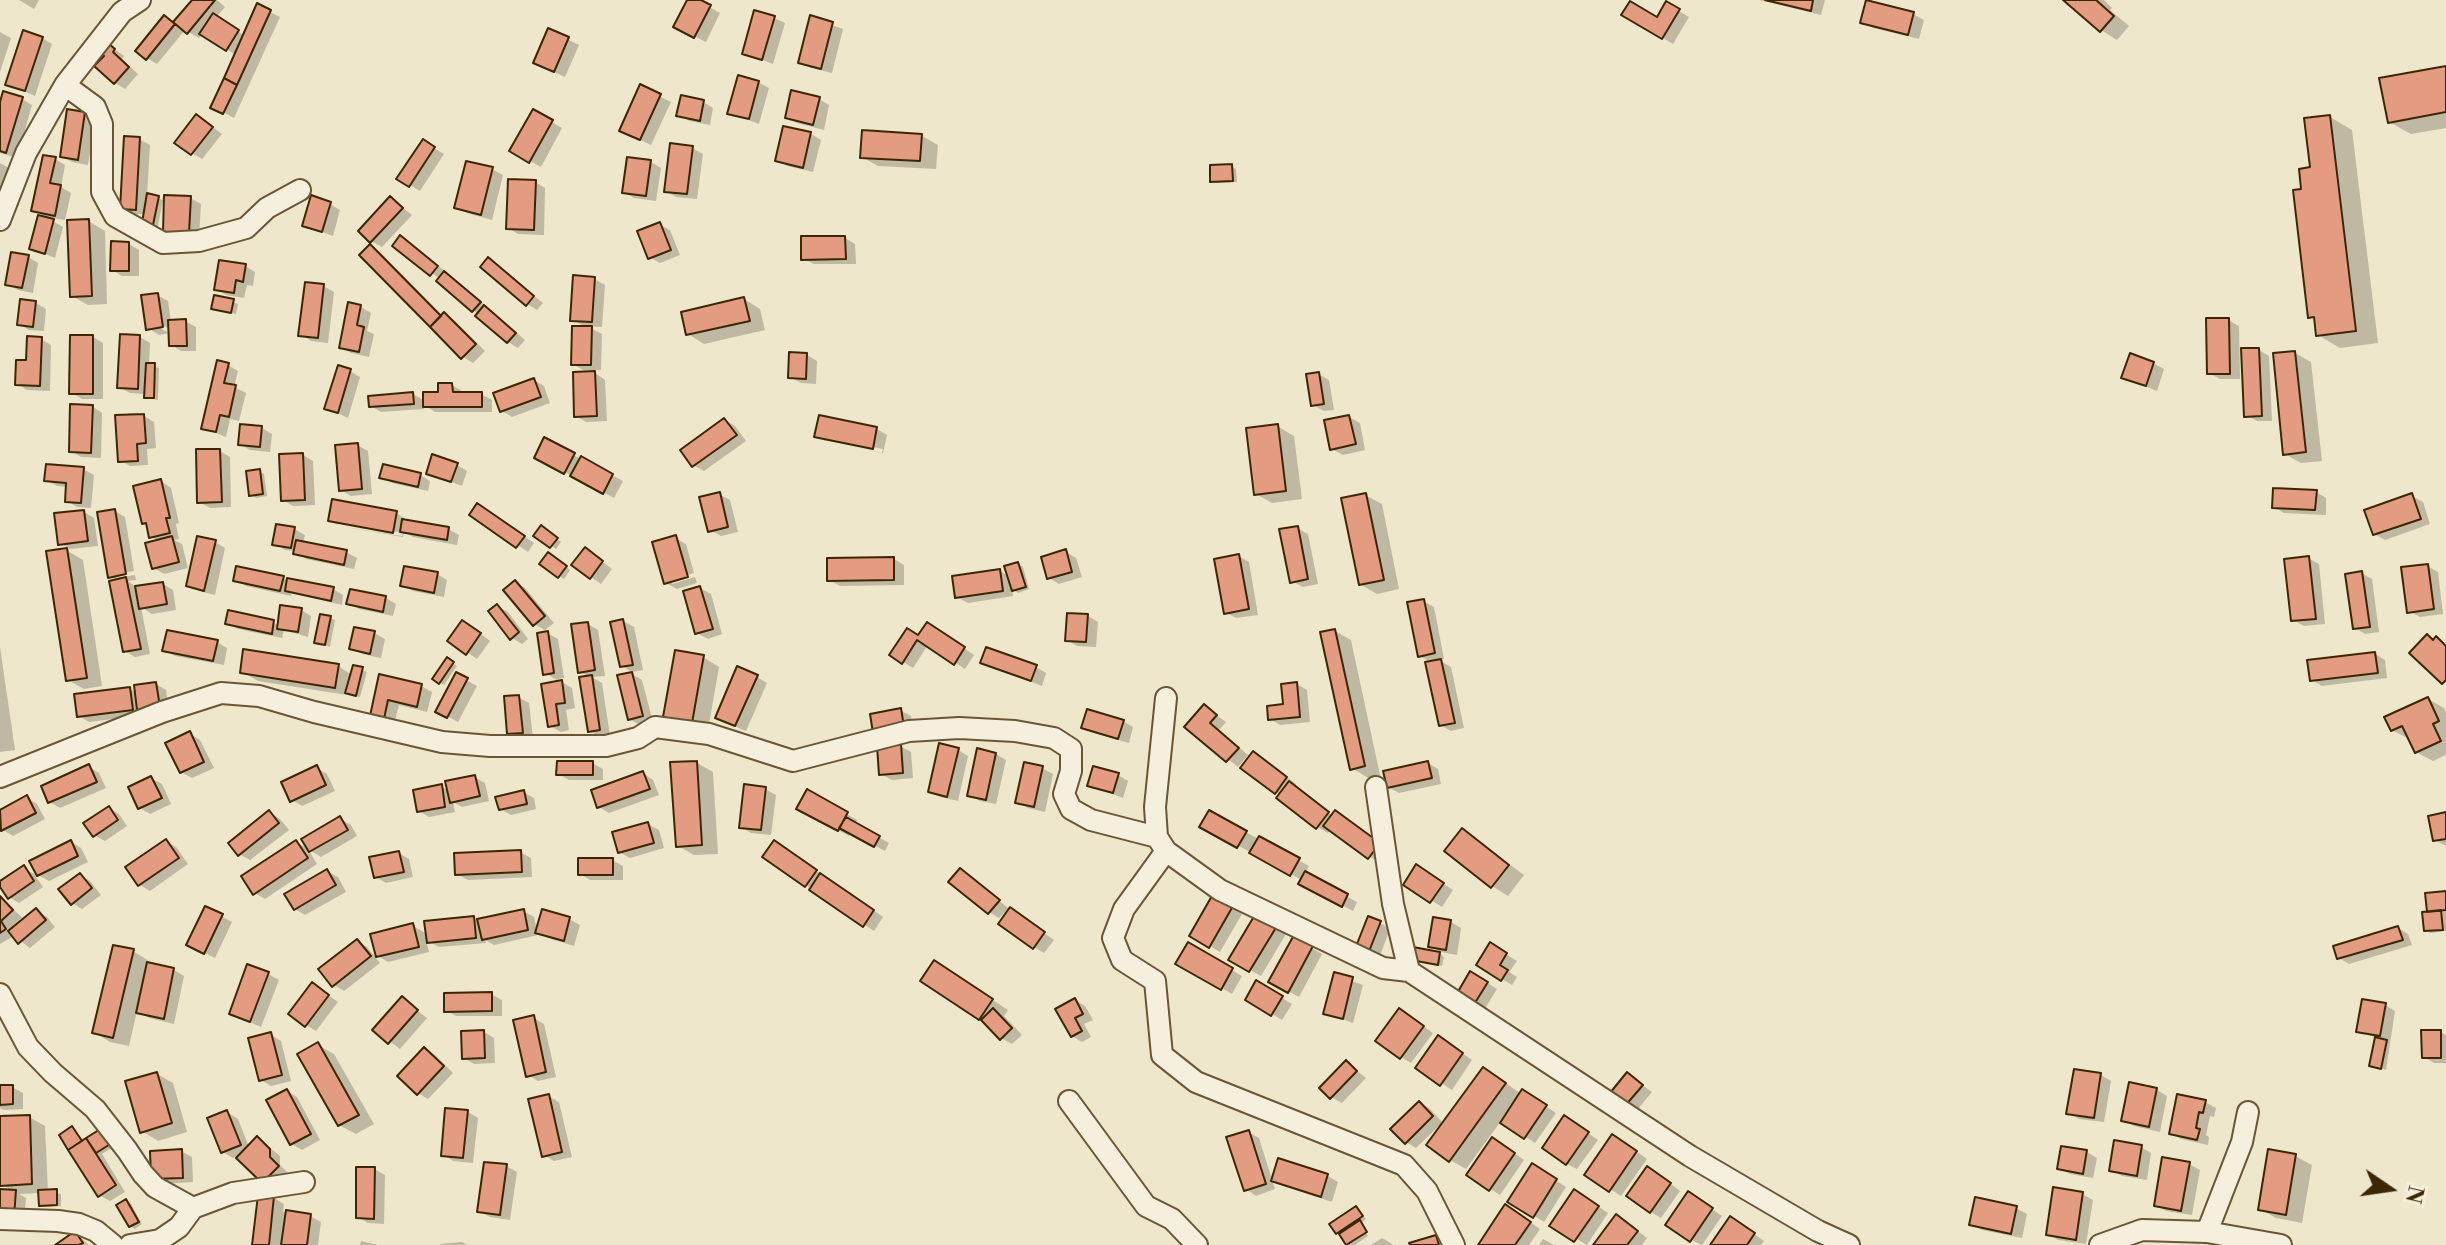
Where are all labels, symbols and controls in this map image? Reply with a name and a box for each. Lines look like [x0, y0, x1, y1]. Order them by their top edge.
north arrow [2350, 1149, 2430, 1229]
text: N [2399, 1183, 2429, 1206]

